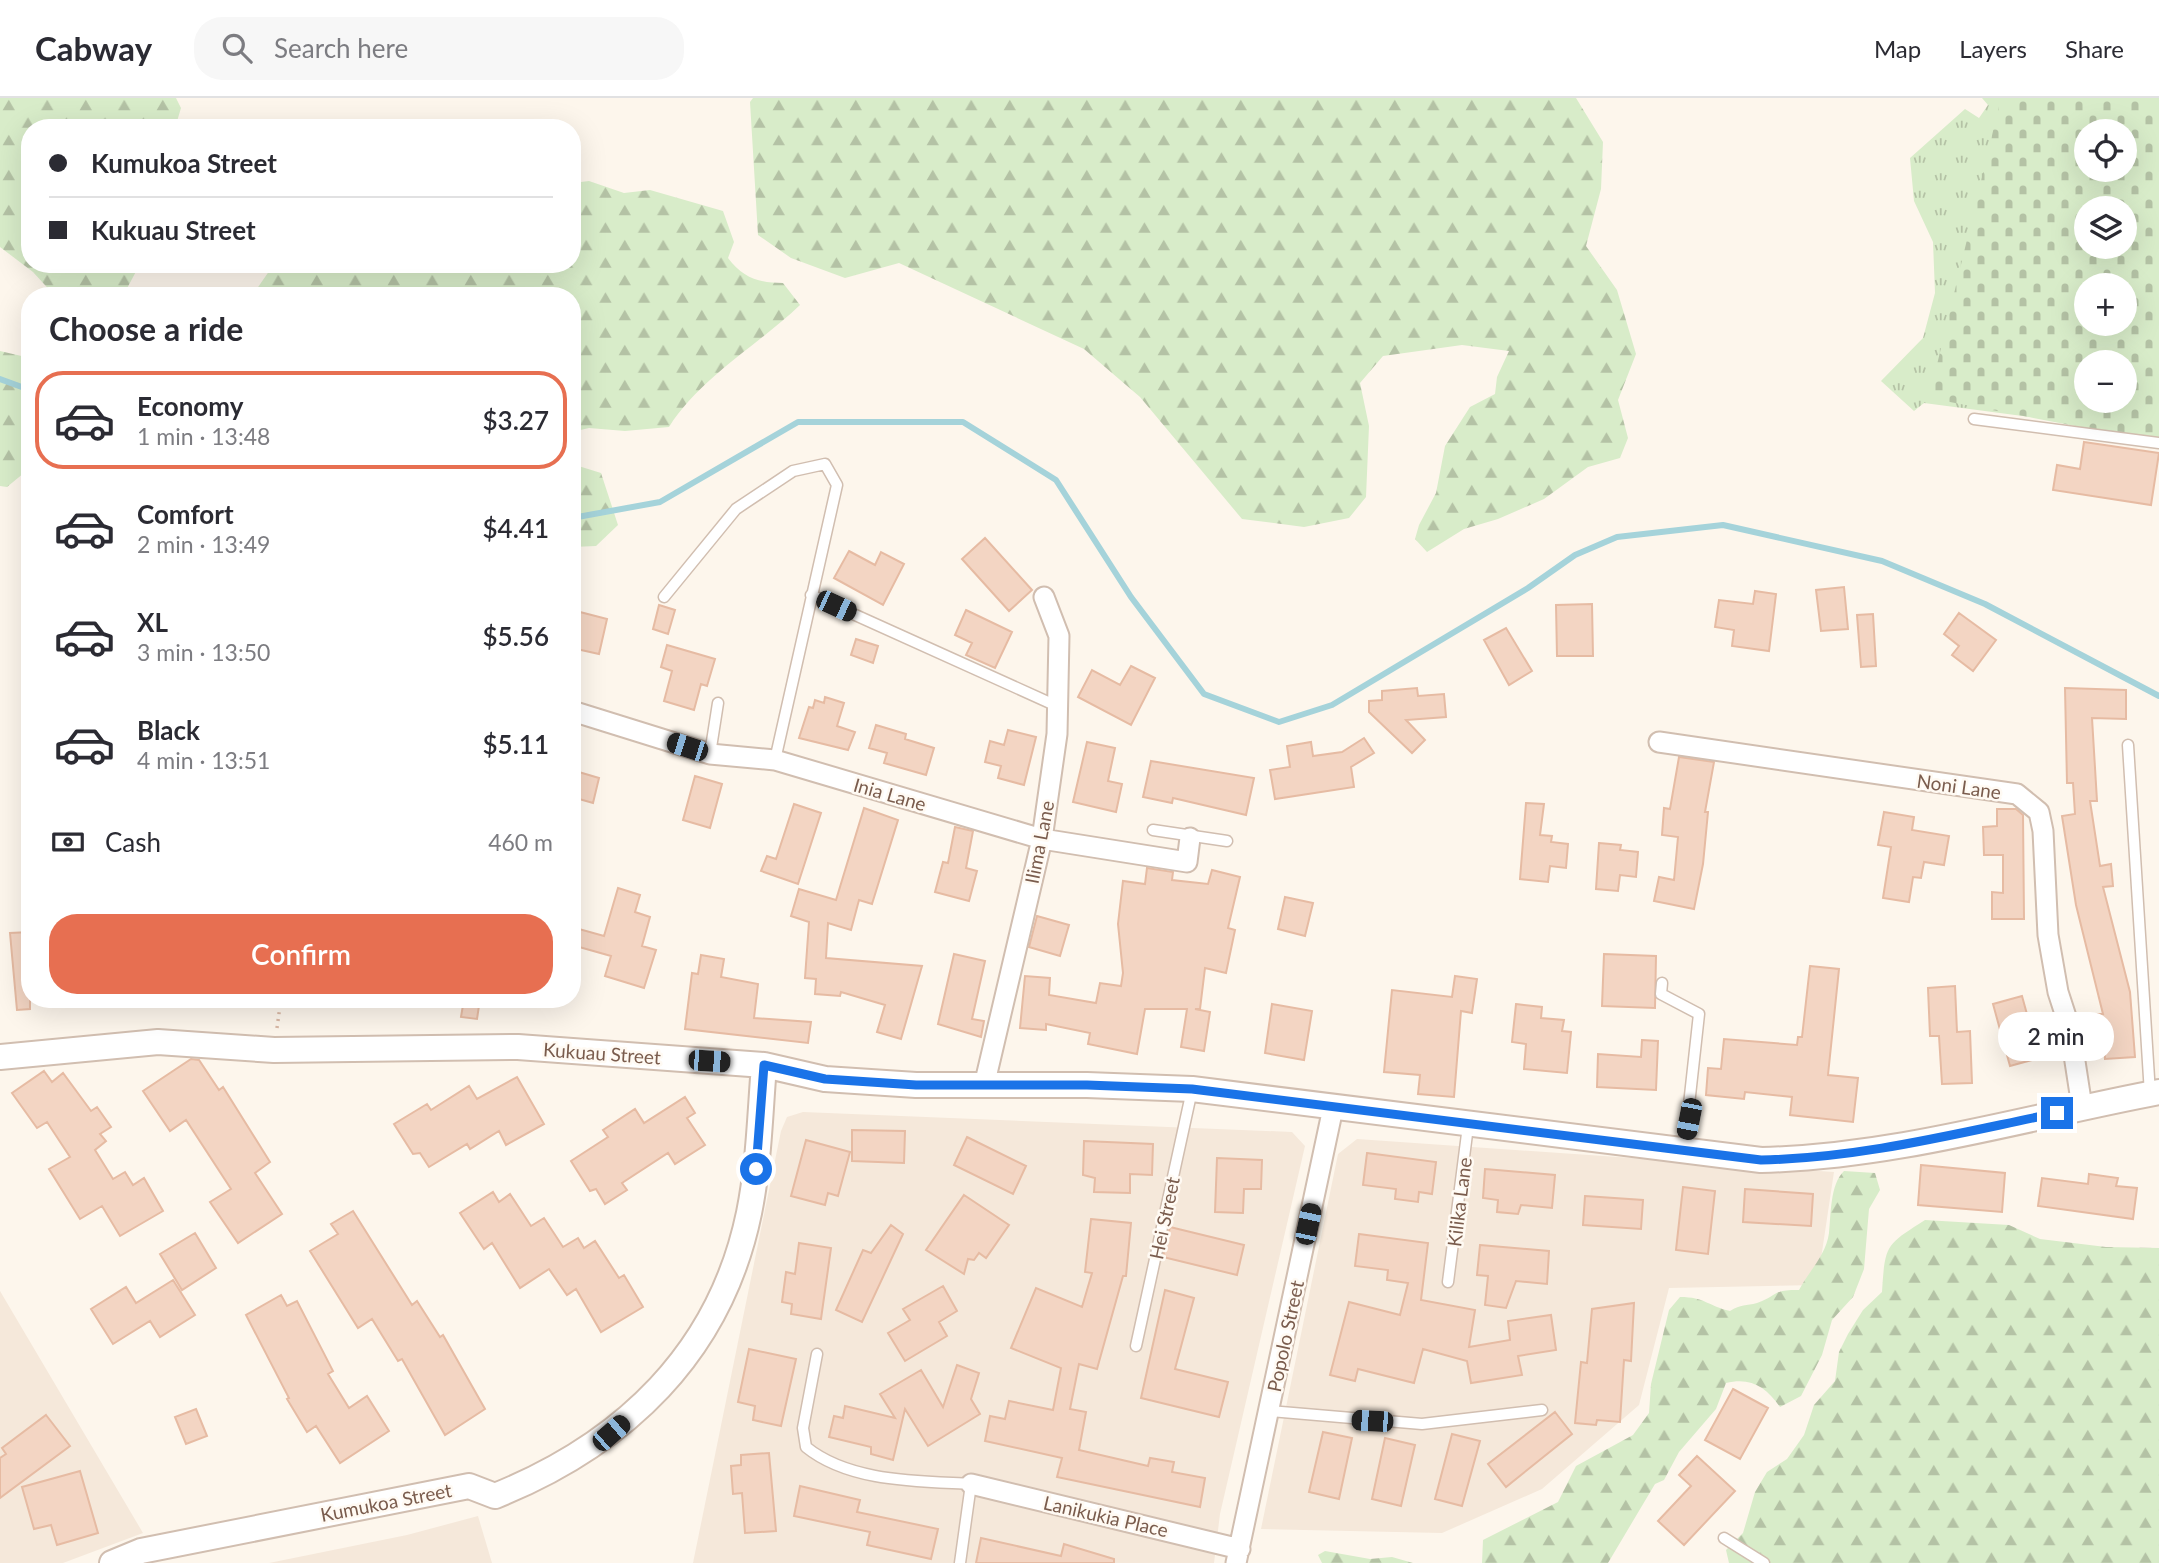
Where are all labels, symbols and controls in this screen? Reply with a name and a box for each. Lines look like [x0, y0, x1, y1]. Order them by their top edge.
search box [194, 17, 684, 80]
text: Cabway [35, 28, 152, 68]
icon: search [218, 29, 256, 67]
text: Search here [274, 32, 408, 64]
text: Map [1874, 34, 1921, 63]
text: Layers [1959, 34, 2027, 63]
text: Share [2065, 34, 2124, 63]
map controls [2074, 119, 2137, 413]
button: locate [2074, 119, 2137, 182]
text: Kumukoa Street [91, 147, 277, 179]
button: layers [2074, 196, 2137, 259]
text: Kukuau Street [91, 214, 256, 246]
button: + [2074, 273, 2137, 336]
text: Choose a ride [49, 309, 243, 348]
button: − [2074, 350, 2137, 413]
icon: car [53, 389, 116, 452]
text: Economy [137, 390, 243, 422]
text: $3.27 [483, 404, 549, 436]
text: 1 min · 13:48 [137, 422, 270, 450]
icon: car [53, 497, 116, 560]
text: Comfort [137, 498, 234, 530]
text: $4.41 [483, 512, 549, 544]
text: 2 min · 13:49 [137, 530, 270, 558]
car [813, 588, 860, 624]
icon: car [53, 605, 116, 668]
text: XL [137, 606, 168, 638]
text: $5.56 [483, 620, 549, 652]
text: 3 min · 13:50 [137, 638, 270, 666]
icon: car [53, 713, 116, 776]
text: Black [137, 714, 200, 746]
text: $5.11 [483, 728, 549, 760]
car [664, 731, 711, 763]
text: 4 min · 13:51 [137, 746, 270, 774]
street label: Noni Lane [1915, 769, 2003, 803]
street label: Inia Lane [851, 773, 929, 815]
street label: Ilima Lane [1020, 799, 1058, 885]
icon: cash [49, 823, 87, 861]
text: Cash [105, 826, 161, 858]
text: 460 m [488, 828, 553, 856]
button: Confirm [49, 914, 553, 994]
callout: 2 min [1999, 1012, 2115, 1060]
text: 2 min [2028, 1022, 2084, 1050]
street label: Kukuau Street [542, 1037, 662, 1069]
car [688, 1049, 731, 1073]
car [1675, 1096, 1704, 1142]
route end [2041, 1097, 2073, 1129]
route start [740, 1153, 772, 1185]
street label: Kilika Lane [1442, 1156, 1476, 1248]
street label: Hei Street [1144, 1174, 1184, 1261]
car [1294, 1201, 1323, 1247]
street label: Popolo Street [1262, 1278, 1308, 1394]
car [1351, 1409, 1394, 1433]
car [589, 1411, 634, 1455]
street label: Kumukoa Street [318, 1478, 454, 1526]
street label: Lanikukia Place [1041, 1490, 1171, 1542]

